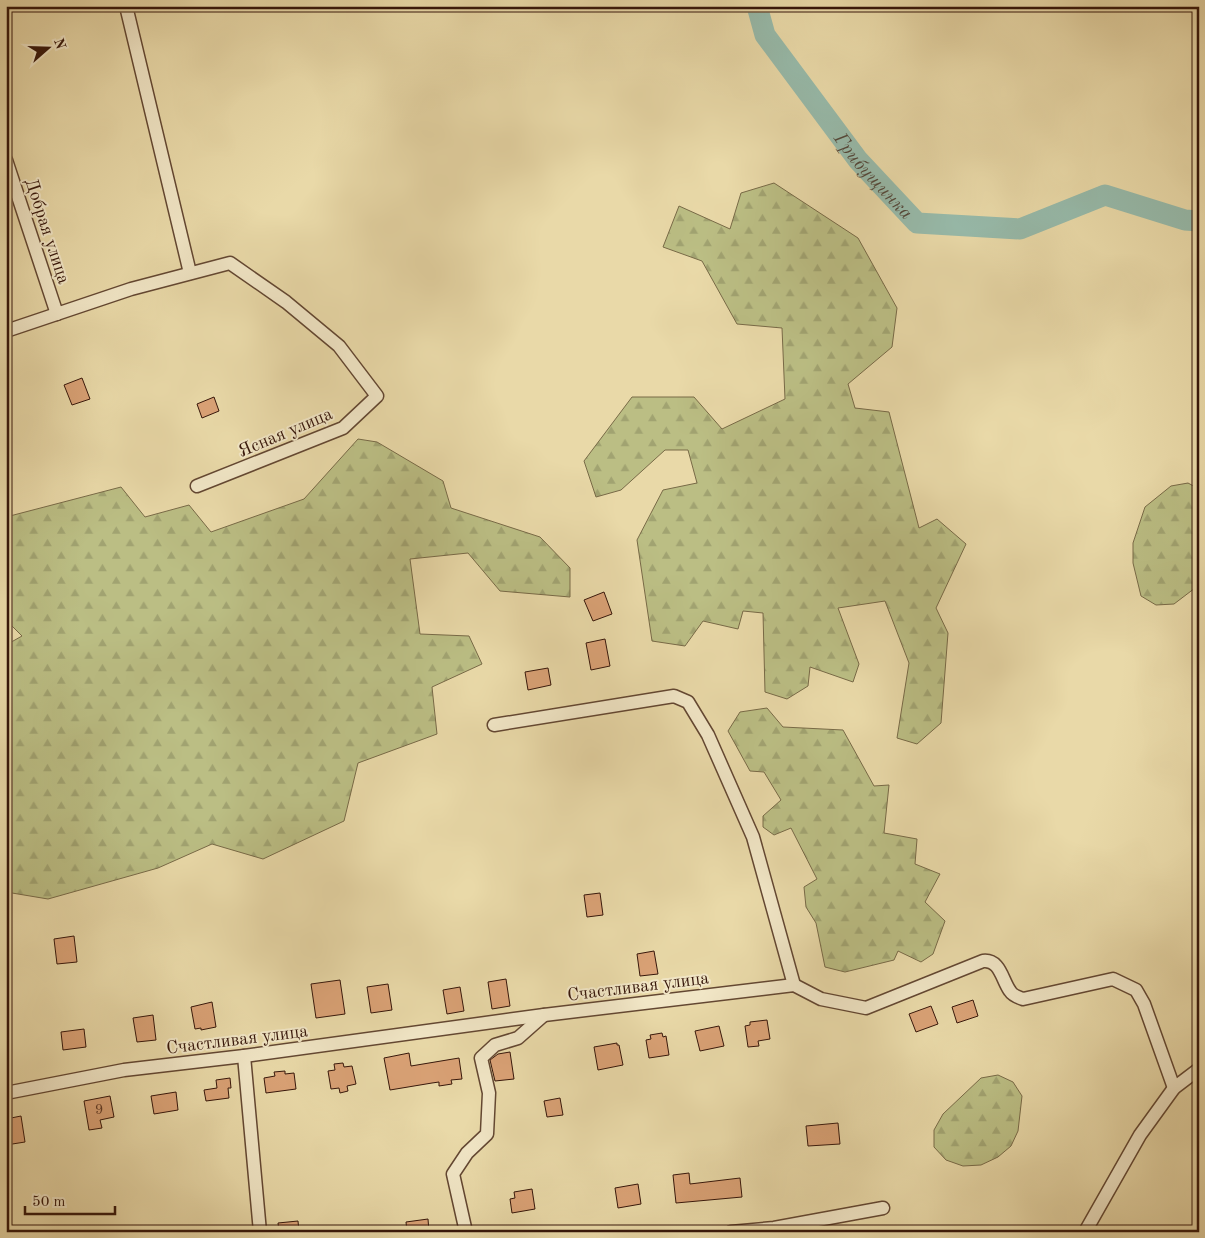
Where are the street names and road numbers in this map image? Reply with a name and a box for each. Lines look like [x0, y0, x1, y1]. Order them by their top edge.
street label: Добрая улица [22, 176, 73, 286]
street label: Ясная улица [236, 405, 335, 461]
street label: Счастливая улица [566, 969, 710, 1005]
street label: Счастливая улица [165, 1022, 309, 1058]

